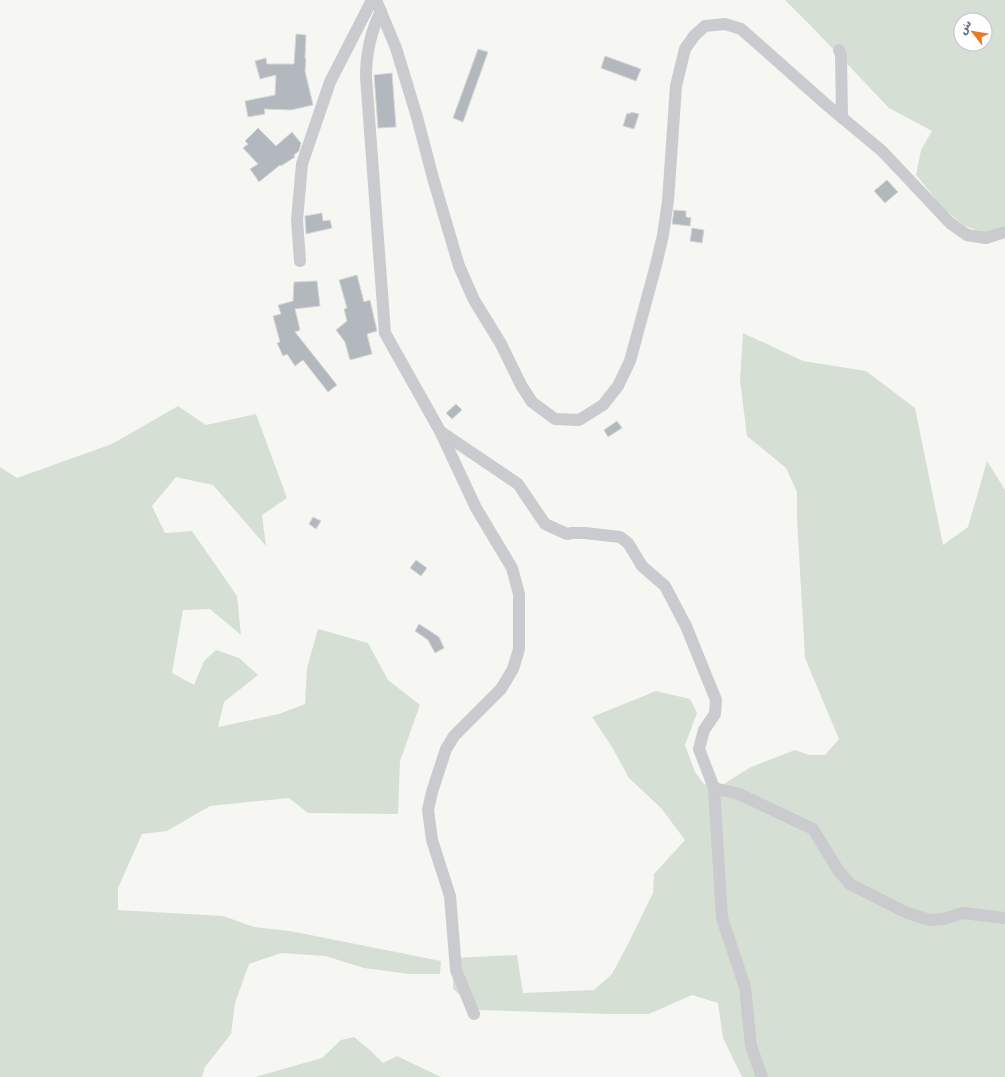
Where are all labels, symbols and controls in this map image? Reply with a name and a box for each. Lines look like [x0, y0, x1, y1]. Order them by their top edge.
north arrow [953, 12, 993, 52]
text: ش [955, 17, 974, 37]

